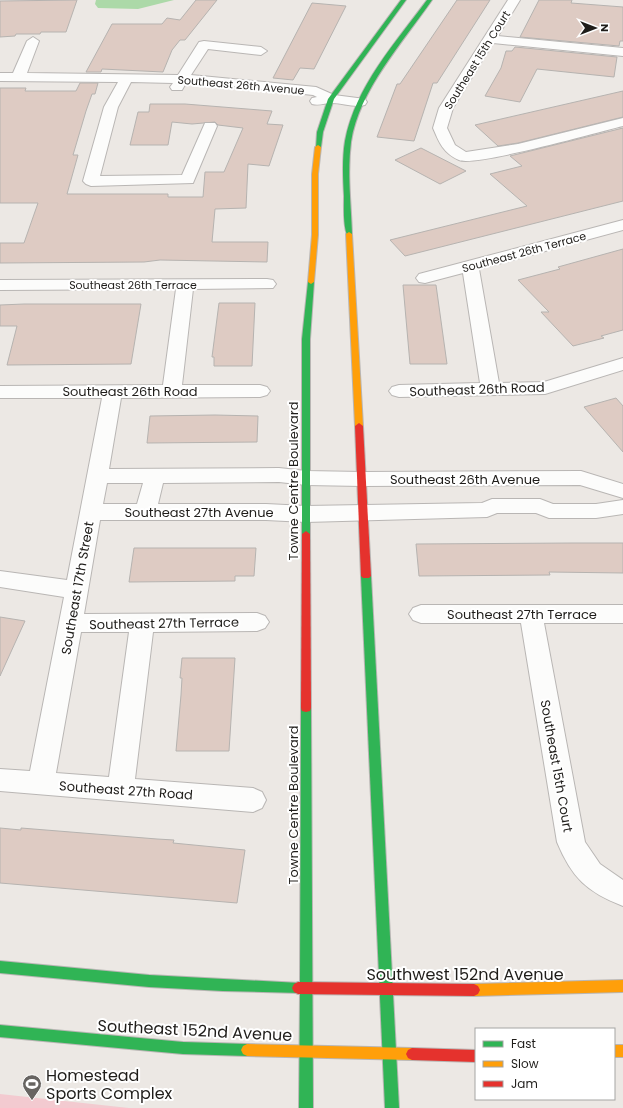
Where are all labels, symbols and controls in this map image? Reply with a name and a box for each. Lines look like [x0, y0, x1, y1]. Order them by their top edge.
street label: Southeast 15th Court [440, 8, 514, 112]
north arrow [575, 8, 615, 48]
text: N [597, 24, 613, 32]
street label: Southeast 26th Avenue [177, 71, 305, 99]
street label: Southeast 26th Terrace [460, 228, 588, 276]
street label: Southeast 26th Terrace [69, 277, 197, 293]
street label: Southeast 26th Road [409, 378, 545, 401]
street label: Southeast 26th Road [62, 382, 198, 401]
street label: Towne Centre Boulevard [284, 402, 303, 560]
street label: Southeast 26th Avenue [390, 470, 540, 489]
street label: Southeast 27th Avenue [124, 503, 274, 522]
street label: Southeast 17th Street [56, 520, 99, 656]
street label: Southeast 27th Terrace [447, 605, 597, 624]
street label: Southeast 27th Terrace [89, 613, 239, 634]
street label: Southeast 15th Court [535, 698, 578, 834]
street label: Towne Centre Boulevard [284, 726, 303, 884]
street label: Southeast 27th Road [58, 776, 193, 805]
street label: Southwest 152nd Avenue [366, 963, 564, 986]
street label: Southeast 152nd Avenue [97, 1014, 293, 1047]
legend [475, 1028, 615, 1100]
text: Fast [511, 1035, 536, 1052]
text: Slow [511, 1055, 539, 1072]
place label: Homestead Sports Complex [46, 1064, 173, 1105]
sports icon: Homestead Sports Complex [21, 1073, 43, 1101]
text: Jam [511, 1075, 538, 1092]

